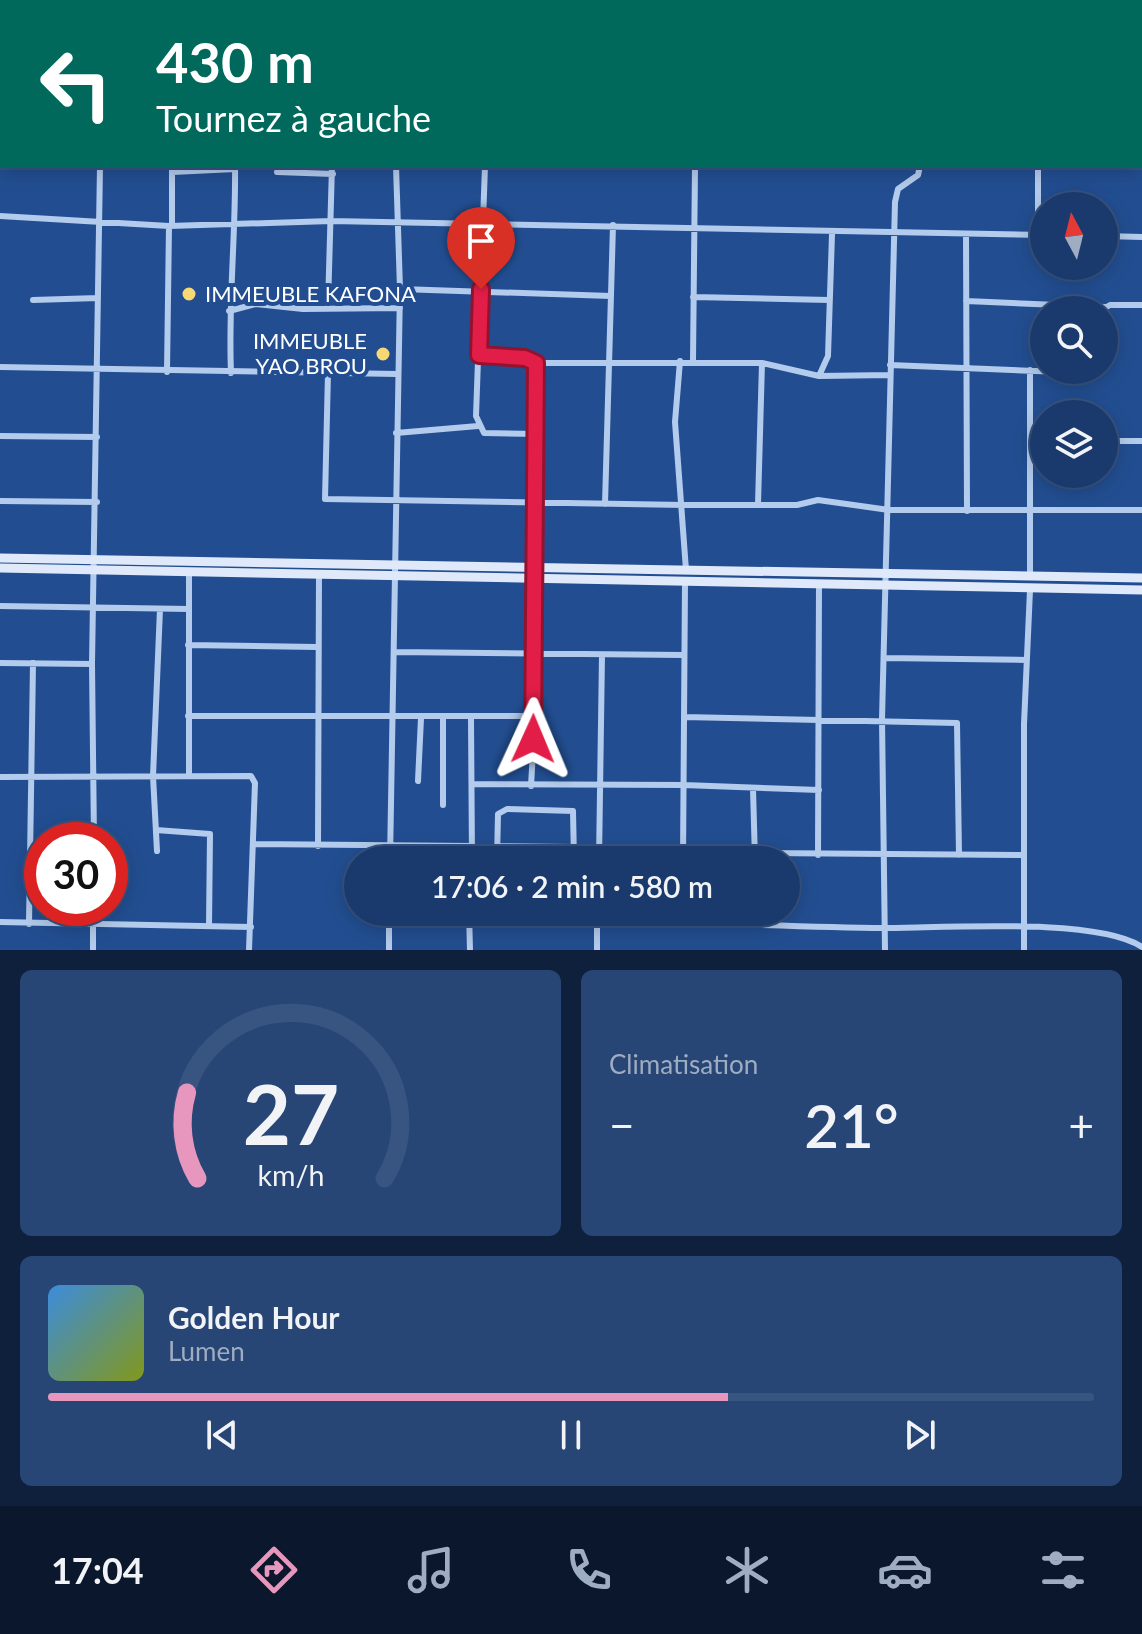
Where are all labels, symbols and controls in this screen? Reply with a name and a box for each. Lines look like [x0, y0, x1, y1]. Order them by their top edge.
text: 430 m [156, 28, 314, 95]
icon: left [24, 32, 128, 136]
text: Tournez à gauche [156, 96, 431, 140]
north arrow [1030, 192, 1118, 280]
map controls [1030, 192, 1118, 488]
pin [447, 207, 515, 289]
icon: arrive [459, 219, 503, 263]
place label: IMMEUBLE KAFONA [205, 280, 416, 307]
marker: IMMEUBLE KAFONA [180, 285, 198, 303]
button: search [1030, 296, 1118, 384]
place label: IMMEUBLE YAO BROU [253, 327, 367, 379]
marker: IMMEUBLE YAO BROU [374, 345, 392, 363]
button: layers [1030, 400, 1118, 488]
position arrow [491, 697, 575, 781]
speed limit sign: 30 [24, 822, 128, 926]
text: 17:06 · 2 min · 580 m [431, 868, 713, 904]
text: Climatisation [609, 1048, 758, 1080]
text: 27 [242, 1063, 339, 1163]
text: 21° [804, 1089, 899, 1161]
text: − [609, 1099, 635, 1151]
text: + [1068, 1099, 1094, 1151]
text: km/h [257, 1158, 324, 1192]
text: Golden Hour [168, 1299, 340, 1335]
text: Lumen [168, 1335, 245, 1367]
icon: previous [200, 1413, 244, 1457]
icon: pause [549, 1413, 593, 1457]
icon: next [898, 1413, 942, 1457]
icon: directions [246, 1542, 302, 1598]
icon: music [403, 1542, 459, 1598]
icon: phone [561, 1542, 617, 1598]
icon: climate [719, 1542, 775, 1598]
icon: car [877, 1542, 933, 1598]
icon: filters [1035, 1542, 1091, 1598]
text: 17:04 [51, 1548, 144, 1592]

